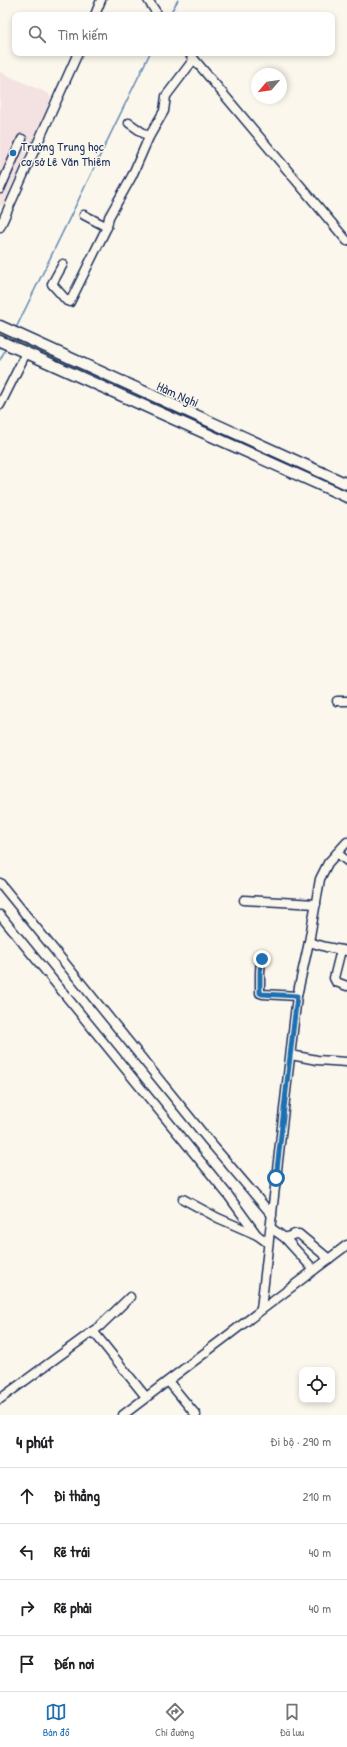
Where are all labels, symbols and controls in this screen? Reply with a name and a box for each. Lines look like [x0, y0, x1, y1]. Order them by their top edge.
search box [12, 12, 335, 56]
icon: search [26, 23, 48, 45]
text: Tìm kiếm [58, 24, 108, 45]
north arrow [251, 68, 287, 104]
place label: Trường Trung học cơ sở Lê Văn Thiêm [21, 137, 110, 170]
marker: Trường Trung học cơ sở Lê Văn Thiêm [8, 148, 18, 158]
street label: Hàm Nghi [154, 377, 202, 411]
route end [253, 950, 271, 968]
route start [267, 1169, 285, 1187]
map controls [299, 1367, 335, 1403]
button: locate [299, 1367, 335, 1403]
text: 4 phút [16, 1430, 53, 1453]
text: Đi bộ · 290 m [270, 1432, 331, 1450]
icon: ahead [16, 1485, 38, 1507]
text: Đi thẳng [54, 1485, 100, 1506]
text: 210 m [303, 1487, 331, 1505]
icon: left [16, 1541, 38, 1563]
text: Rẽ trái [54, 1541, 90, 1562]
text: 40 m [308, 1543, 331, 1561]
icon: right [16, 1597, 38, 1619]
text: Rẽ phải [54, 1597, 92, 1618]
text: 40 m [308, 1599, 331, 1617]
icon: arrive [16, 1653, 38, 1675]
text: Đến nơi [54, 1653, 95, 1674]
tab: Bản đồ [43, 1701, 69, 1739]
tab: Chỉ đường [155, 1701, 194, 1739]
tab: Đã lưu [280, 1701, 304, 1739]

